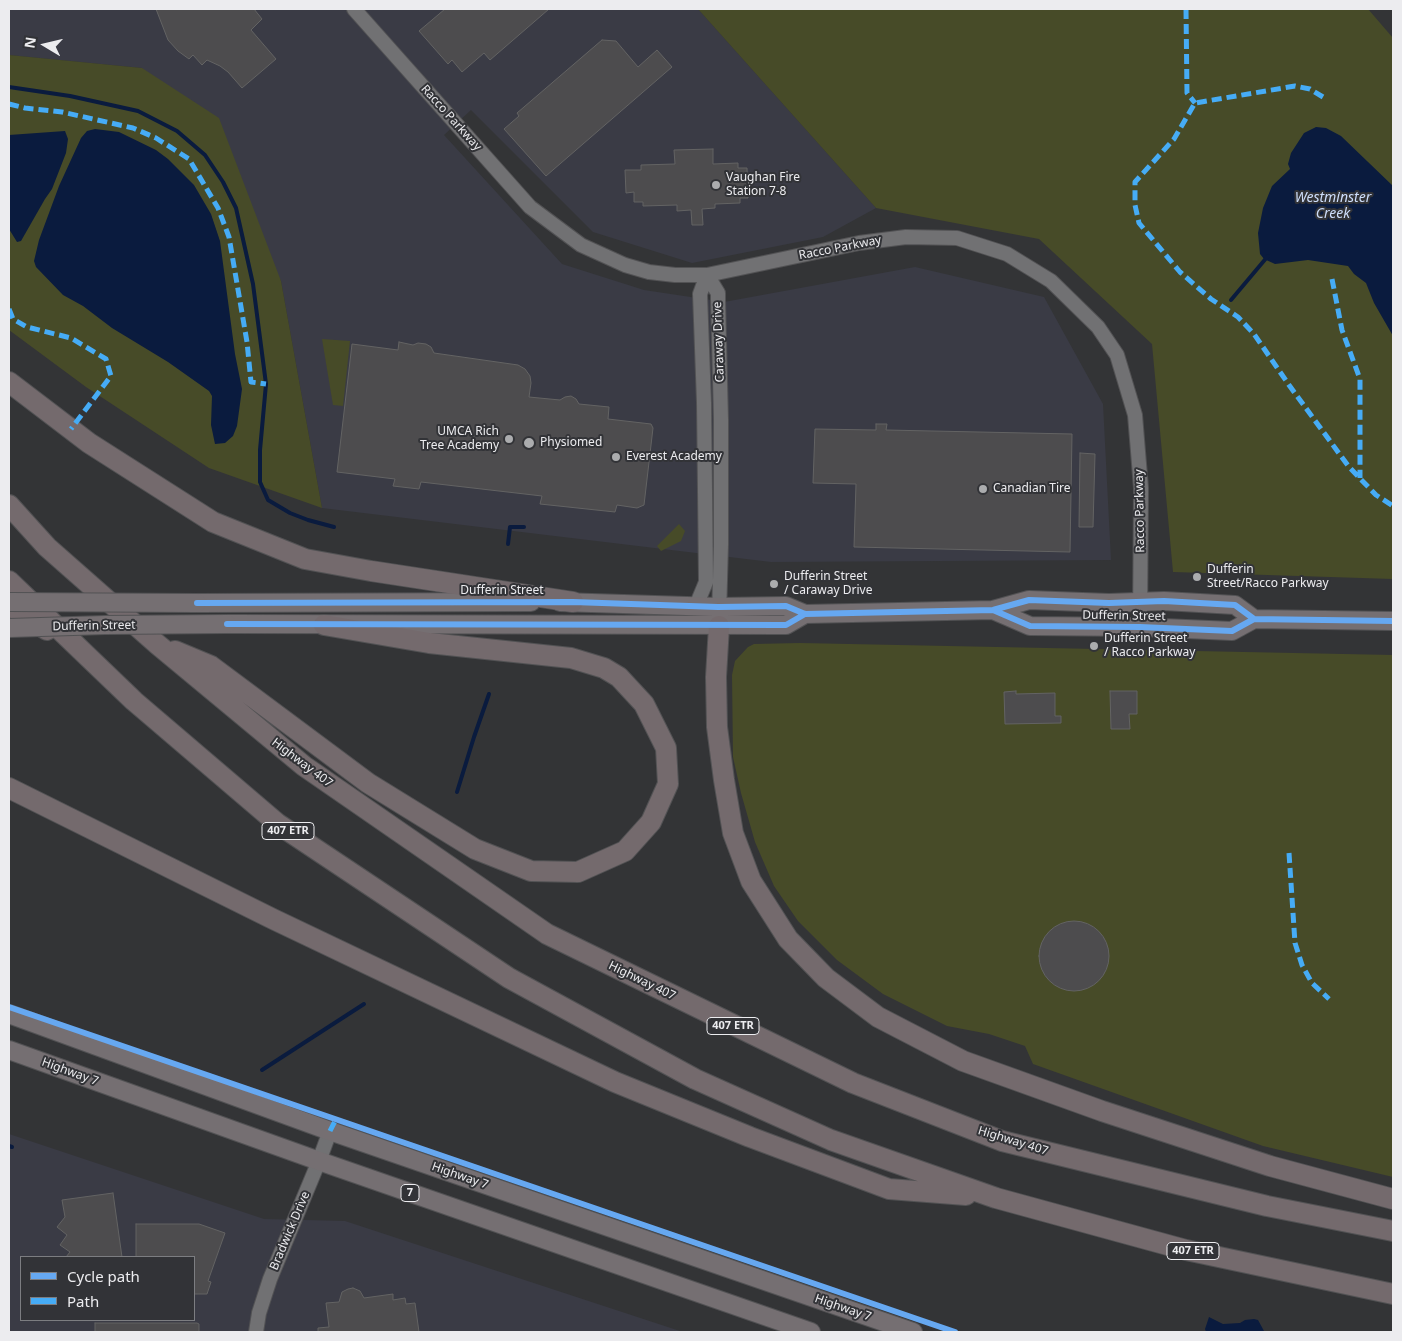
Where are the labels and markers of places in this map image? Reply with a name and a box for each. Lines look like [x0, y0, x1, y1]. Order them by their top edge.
place label: Vaughan Fire Station 7-8 [726, 171, 800, 199]
marker: Vaughan Fire Station 7-8 [710, 179, 722, 191]
place label: UMCA Rich Tree Academy [420, 425, 499, 453]
marker: UMCA Rich Tree Academy [503, 433, 515, 445]
marker: Physiomed [522, 436, 536, 450]
place label: Physiomed [540, 436, 602, 450]
place label: Everest Academy [626, 450, 722, 464]
marker: Everest Academy [610, 451, 622, 463]
place label: Canadian Tire [993, 482, 1070, 496]
marker: Canadian Tire [977, 483, 989, 495]
place label: Dufferin Street/Racco Parkway [1207, 563, 1329, 591]
place label: Dufferin Street / Caraway Drive [784, 570, 872, 598]
marker: Dufferin Street/Racco Parkway [1191, 571, 1203, 583]
marker: Dufferin Street / Caraway Drive [768, 578, 780, 590]
place label: Dufferin Street / Racco Parkway [1104, 632, 1195, 660]
marker: Dufferin Street / Racco Parkway [1088, 640, 1100, 652]

